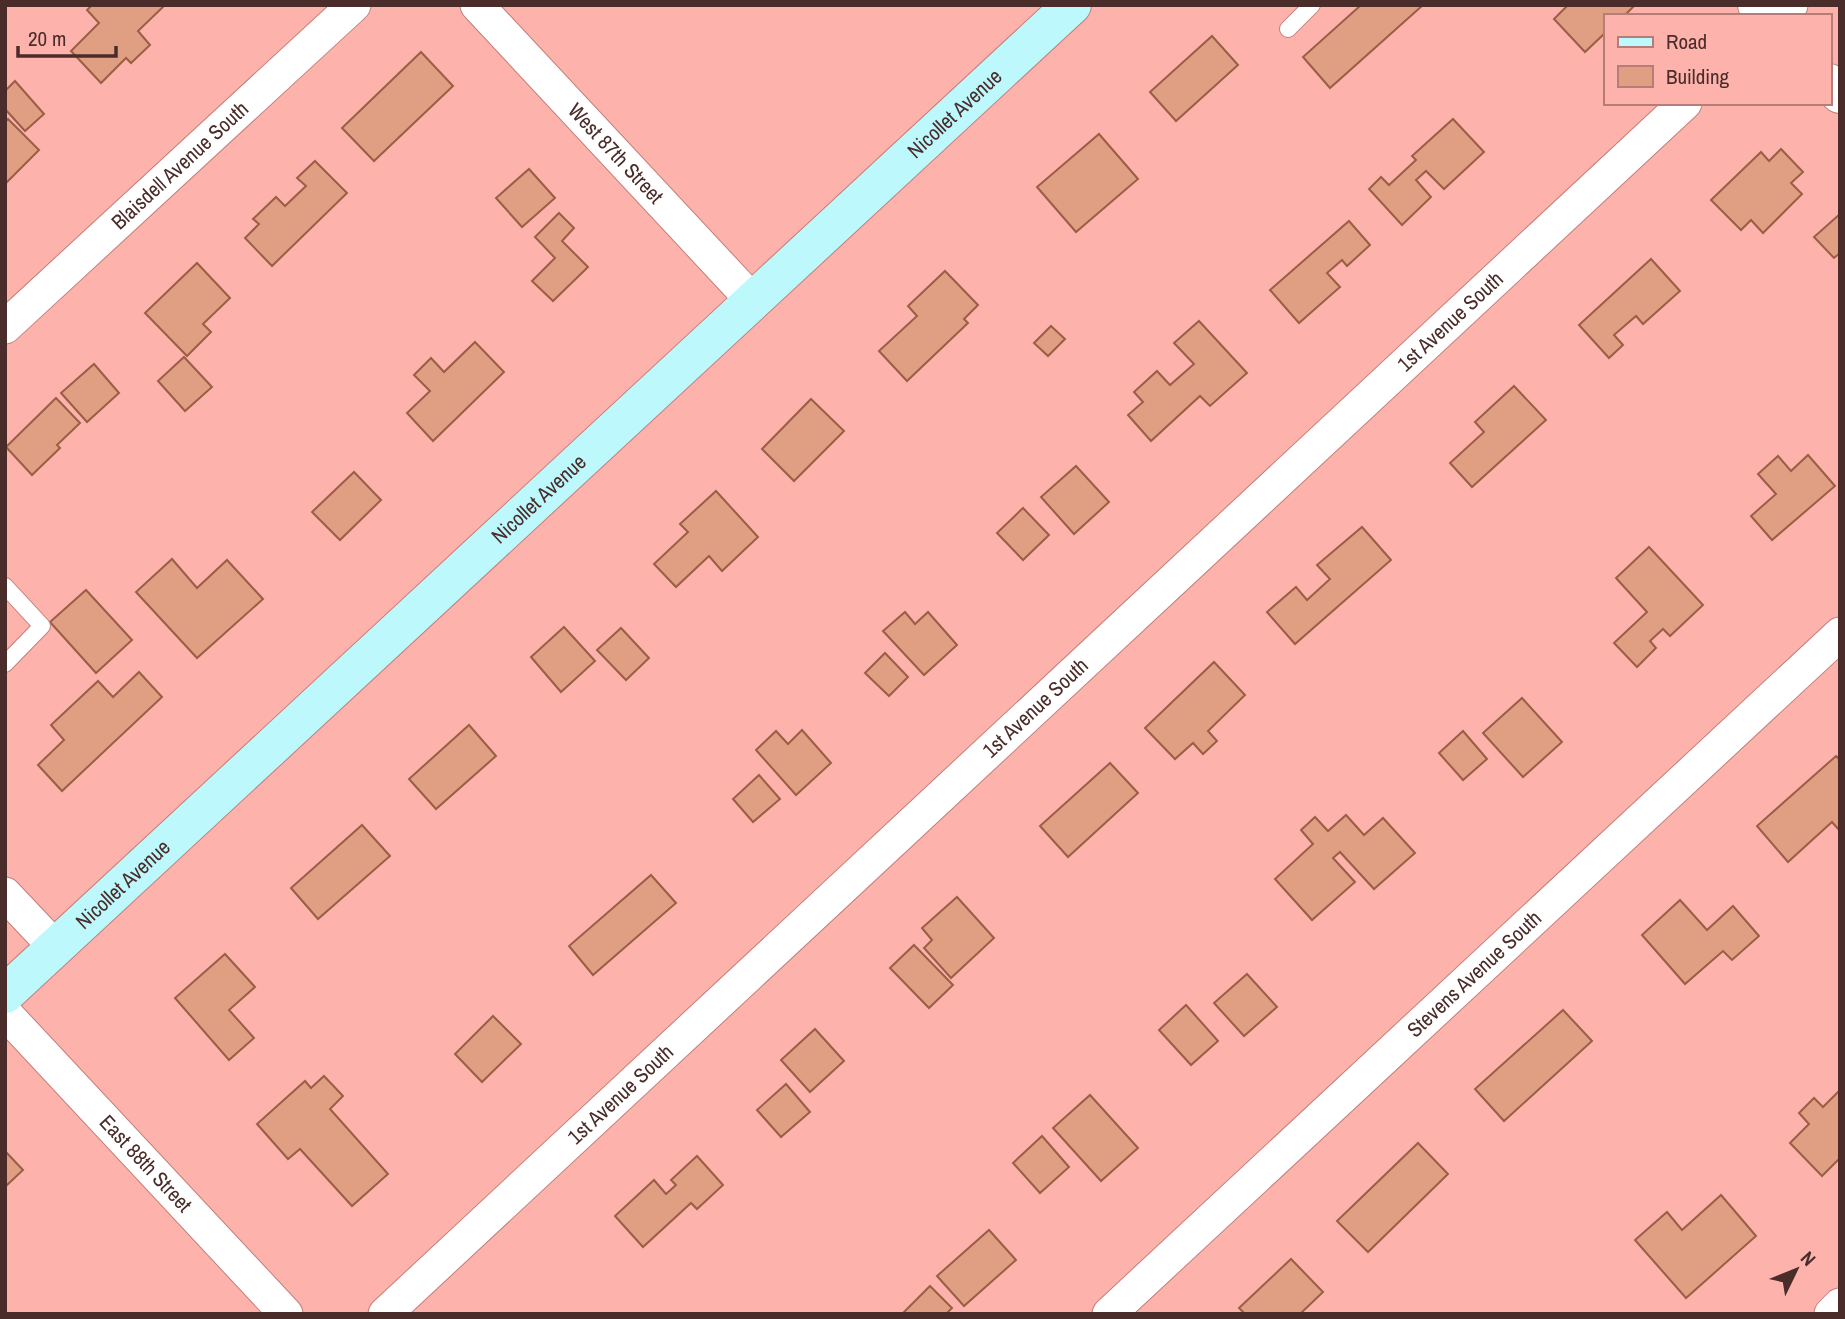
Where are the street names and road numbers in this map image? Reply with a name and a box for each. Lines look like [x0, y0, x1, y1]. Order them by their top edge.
street label: Nicollet Avenue [901, 62, 1008, 165]
street label: Blaisdell Avenue South [105, 95, 254, 236]
street label: West 87th Street [562, 96, 670, 210]
street label: 1st Avenue South [1391, 265, 1509, 378]
street label: Nicollet Avenue [485, 448, 592, 550]
street label: 1st Avenue South [976, 651, 1094, 764]
street label: Nicollet Avenue [69, 833, 176, 935]
street label: Stevens Avenue South [1400, 904, 1548, 1044]
street label: 1st Avenue South [561, 1038, 679, 1151]
street label: East 88th Street [93, 1108, 199, 1218]

